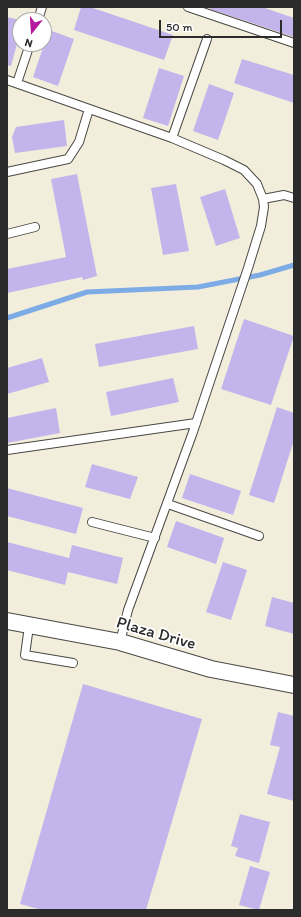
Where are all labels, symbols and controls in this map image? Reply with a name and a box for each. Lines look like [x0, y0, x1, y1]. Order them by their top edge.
north arrow [12, 12, 52, 52]
scale bar [161, 12, 284, 38]
text: 50 m [166, 20, 192, 34]
text: N [23, 36, 34, 50]
street label: Plaza Drive [114, 613, 198, 655]

